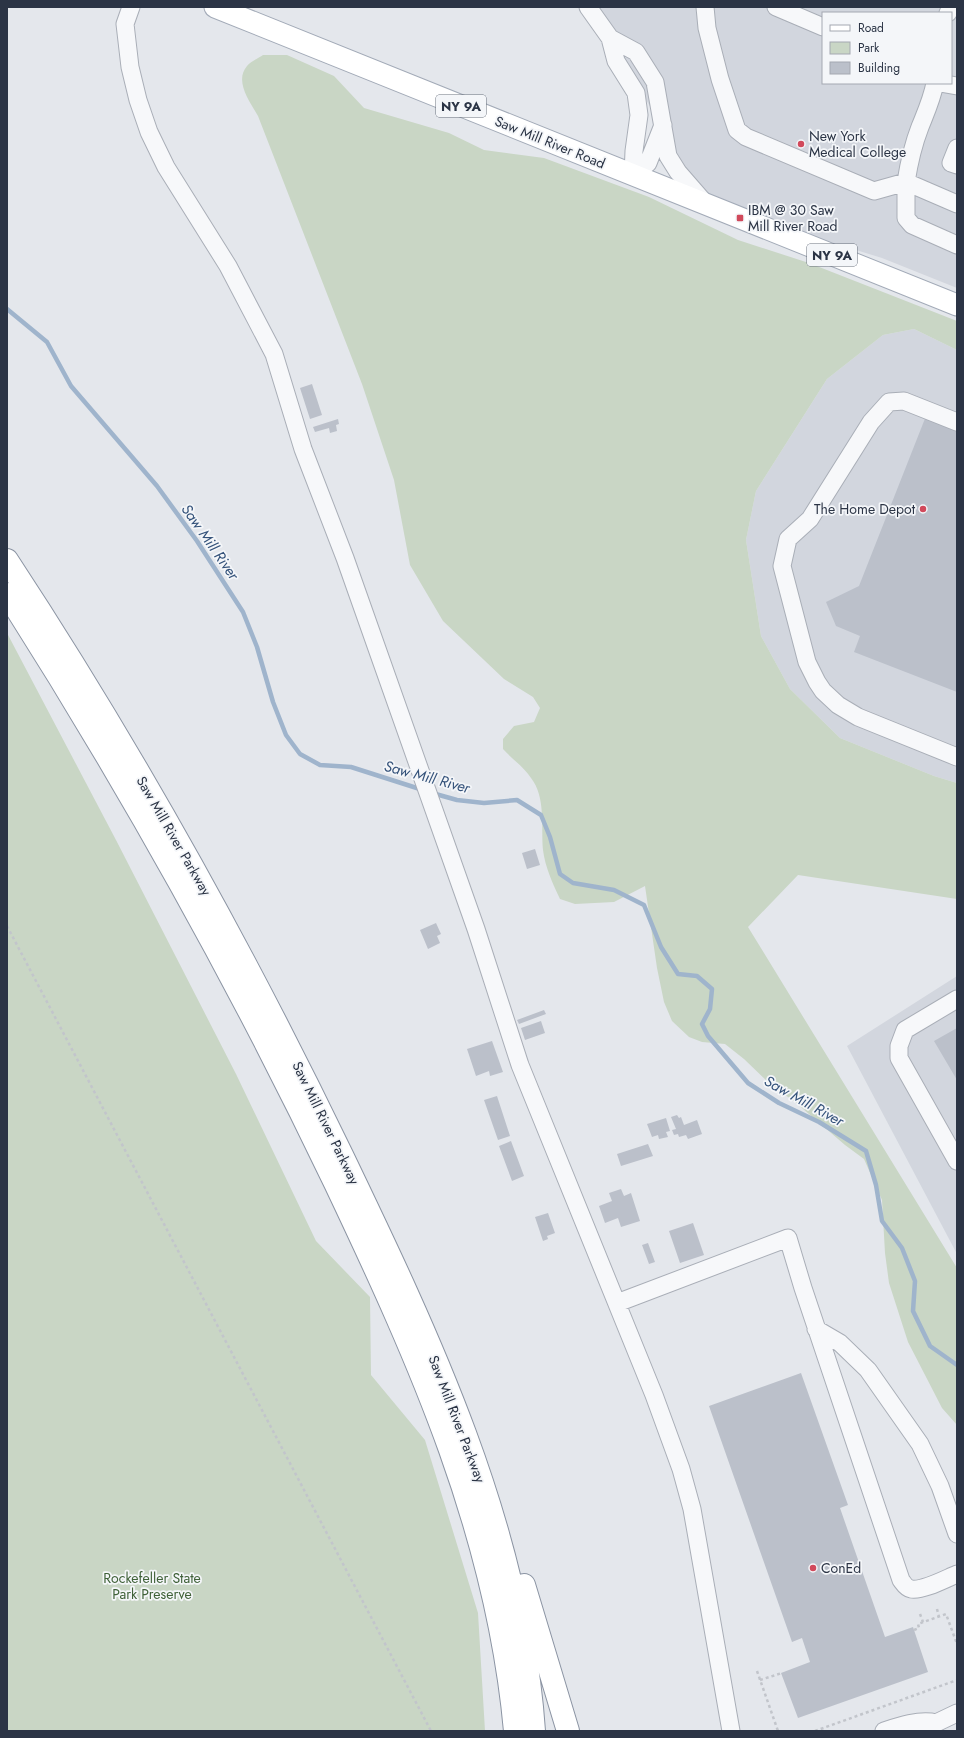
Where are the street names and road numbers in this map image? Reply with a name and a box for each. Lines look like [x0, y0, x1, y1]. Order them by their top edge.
road number: NY 9A [436, 95, 486, 117]
street label: Saw Mill River Road [492, 111, 608, 173]
road number: NY 9A [807, 244, 857, 266]
street label: Saw Mill River Parkway [132, 773, 217, 900]
street label: Saw Mill River Parkway [287, 1058, 365, 1189]
street label: Saw Mill River Parkway [424, 1352, 491, 1486]

